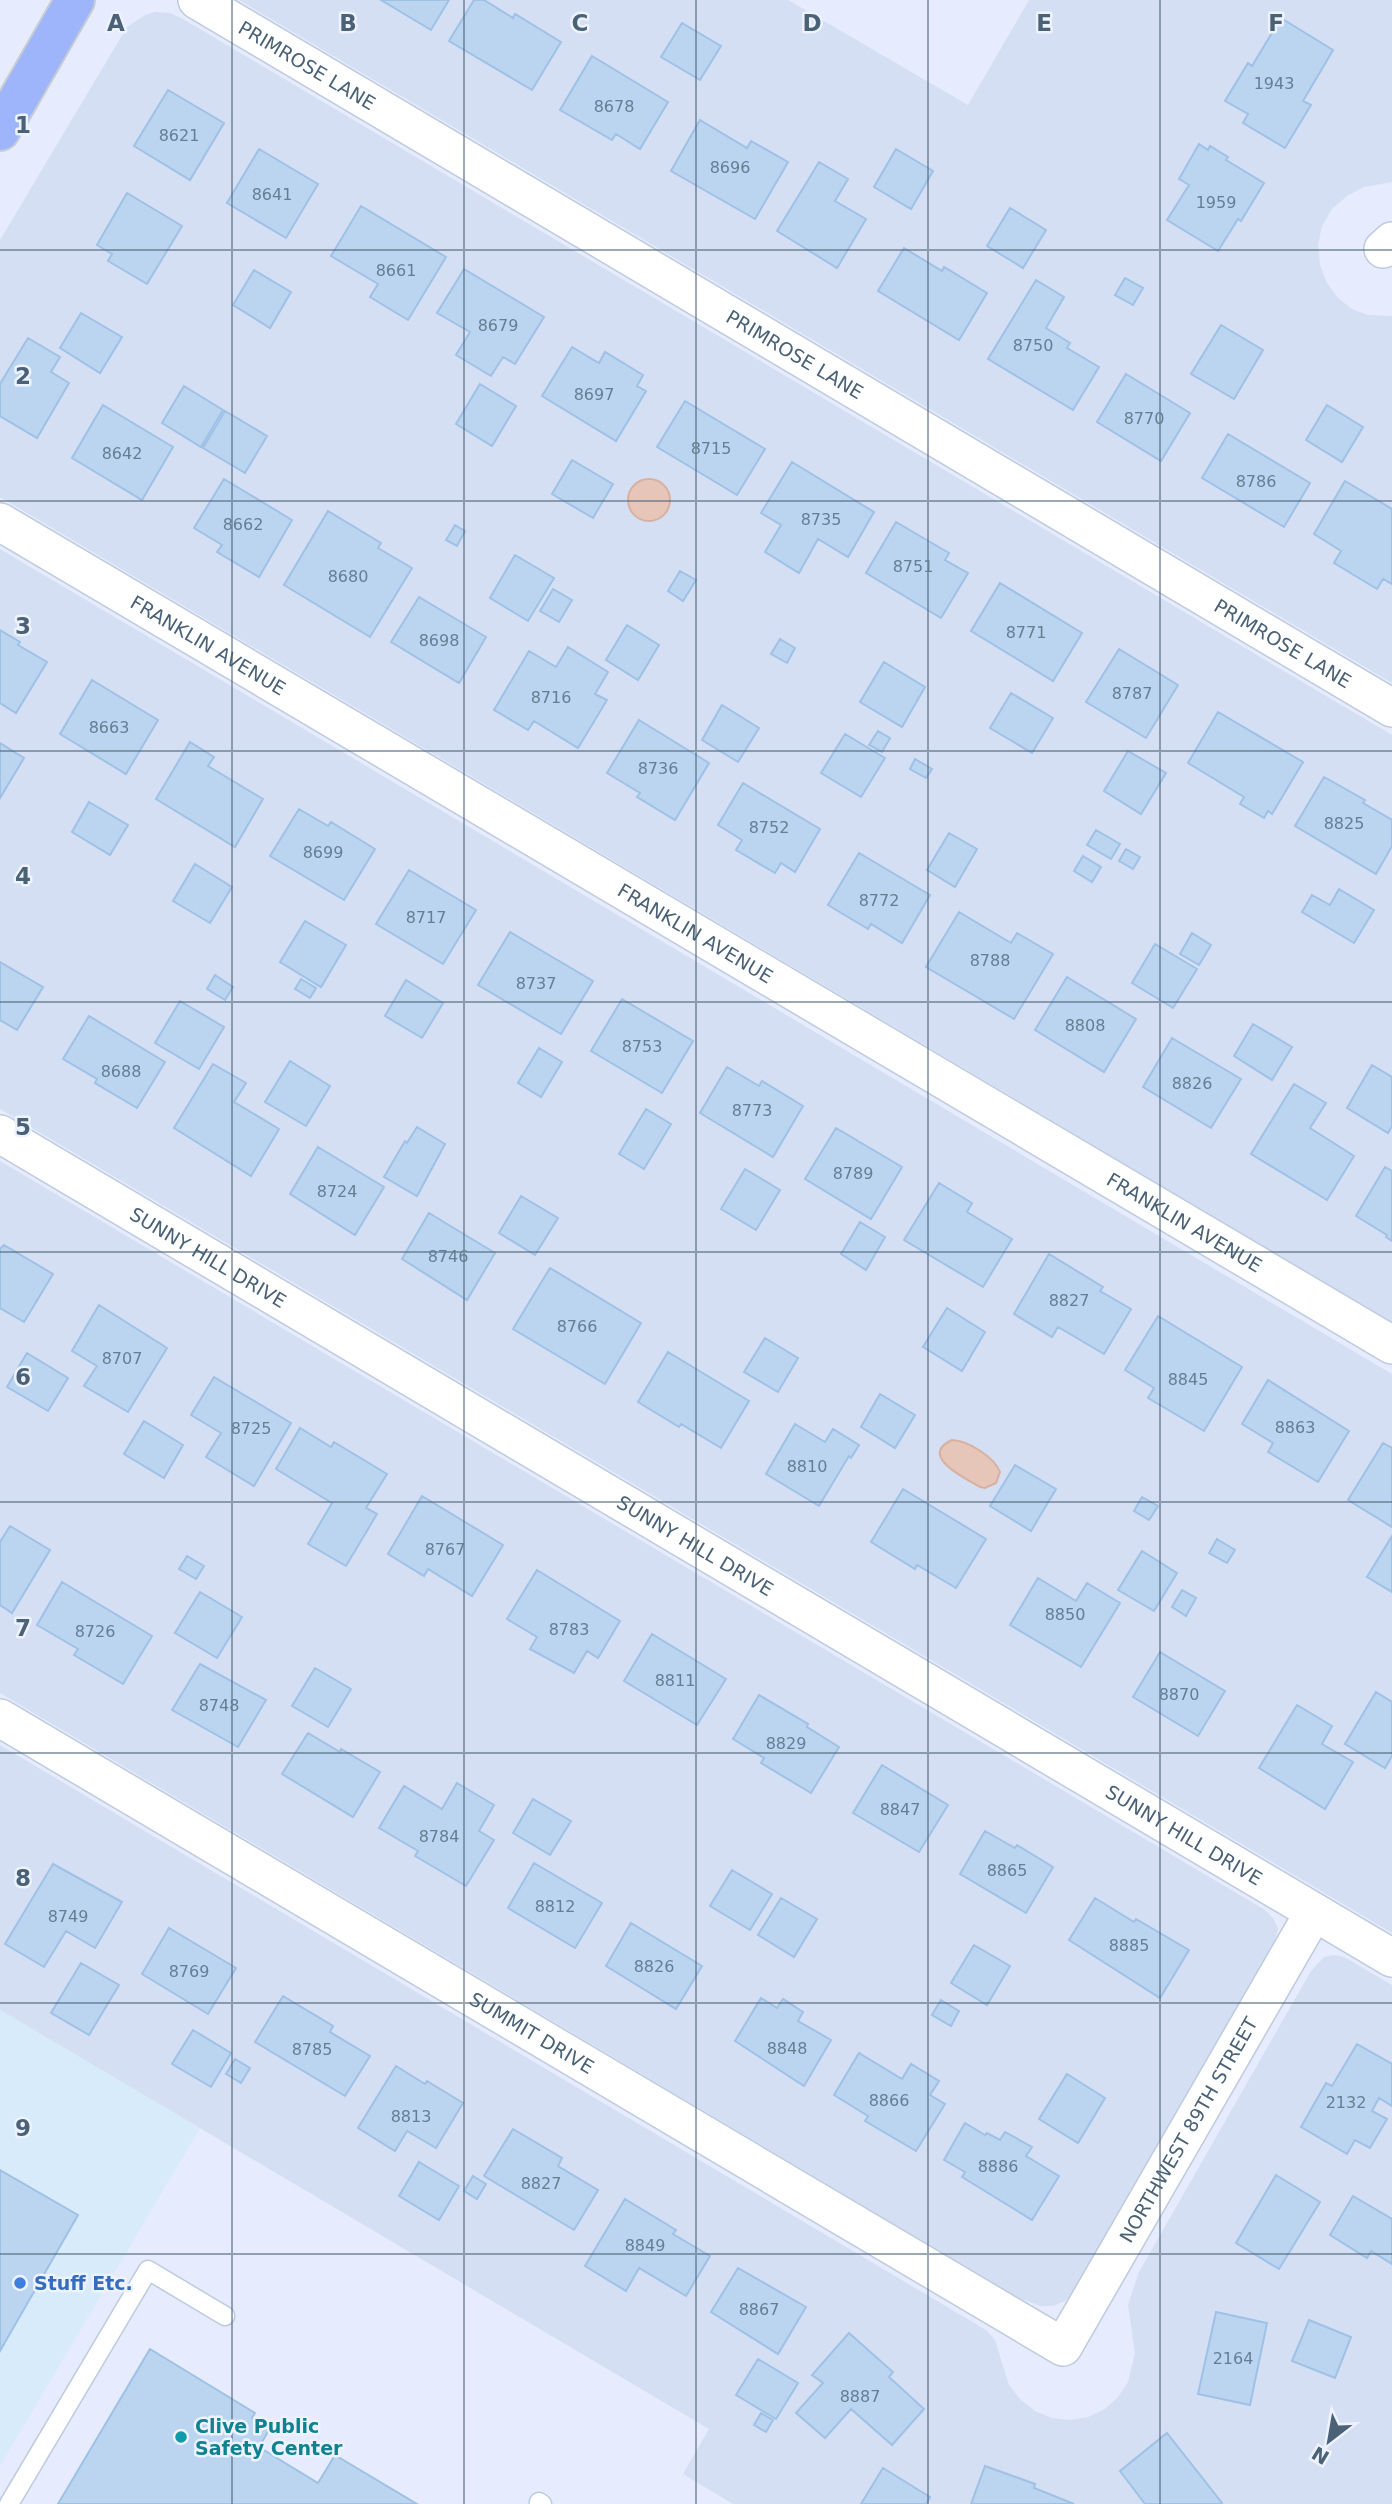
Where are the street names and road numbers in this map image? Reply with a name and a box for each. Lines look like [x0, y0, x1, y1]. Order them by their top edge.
street label: PRIMROSE LANE [235, 16, 380, 114]
street label: PRIMROSE LANE [723, 305, 867, 403]
street label: FRANKLIN AVENUE [127, 591, 290, 700]
street label: PRIMROSE LANE [1210, 594, 1355, 692]
street label: FRANKLIN AVENUE [614, 879, 777, 988]
street label: FRANKLIN AVENUE [1103, 1168, 1266, 1277]
street label: SUNNY HILL DRIVE [126, 1203, 290, 1312]
street label: SUNNY HILL DRIVE [613, 1491, 777, 1600]
street label: SUNNY HILL DRIVE [1102, 1780, 1266, 1890]
street label: SUMMIT DRIVE [466, 1987, 598, 2078]
street label: NORTHWEST 89TH STREET [1115, 2013, 1262, 2246]

